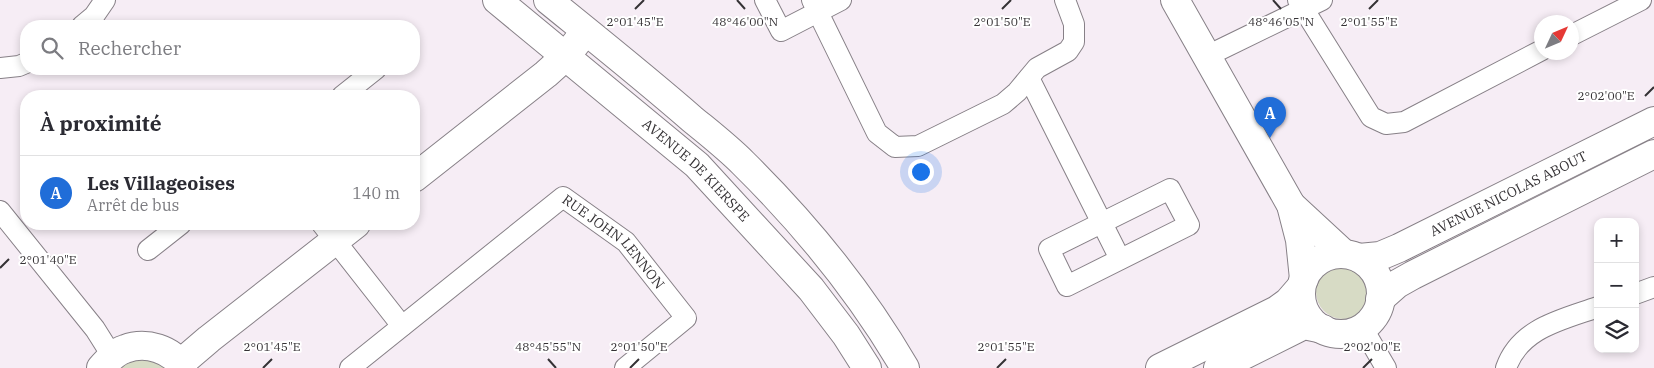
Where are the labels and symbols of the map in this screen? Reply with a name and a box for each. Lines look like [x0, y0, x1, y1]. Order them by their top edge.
text: 2°01'45"E [606, 14, 664, 29]
text: 48°46'00"N [712, 14, 778, 29]
text: 2°01'50"E [973, 14, 1031, 29]
text: 48°46'05"N [1248, 14, 1314, 29]
text: 2°01'55"E [1340, 14, 1398, 29]
north arrow [1534, 15, 1579, 60]
text: 2°02'00"E [1577, 88, 1635, 103]
pin: A [1254, 97, 1286, 138]
street label: AVENUE DE KIERSPE [639, 115, 753, 225]
street label: AVENUE NICOLAS ABOUT [1427, 147, 1590, 240]
your location [908, 159, 934, 185]
street label: RUE JOHN LENNON [559, 190, 669, 293]
text: 2°01'40"E [19, 252, 77, 267]
text: 2°01'45"E [243, 339, 301, 354]
text: 48°45'55"N [515, 339, 581, 354]
text: 2°01'50"E [610, 339, 668, 354]
text: 2°01'55"E [977, 339, 1035, 354]
text: 2°02'00"E [1343, 339, 1401, 354]

